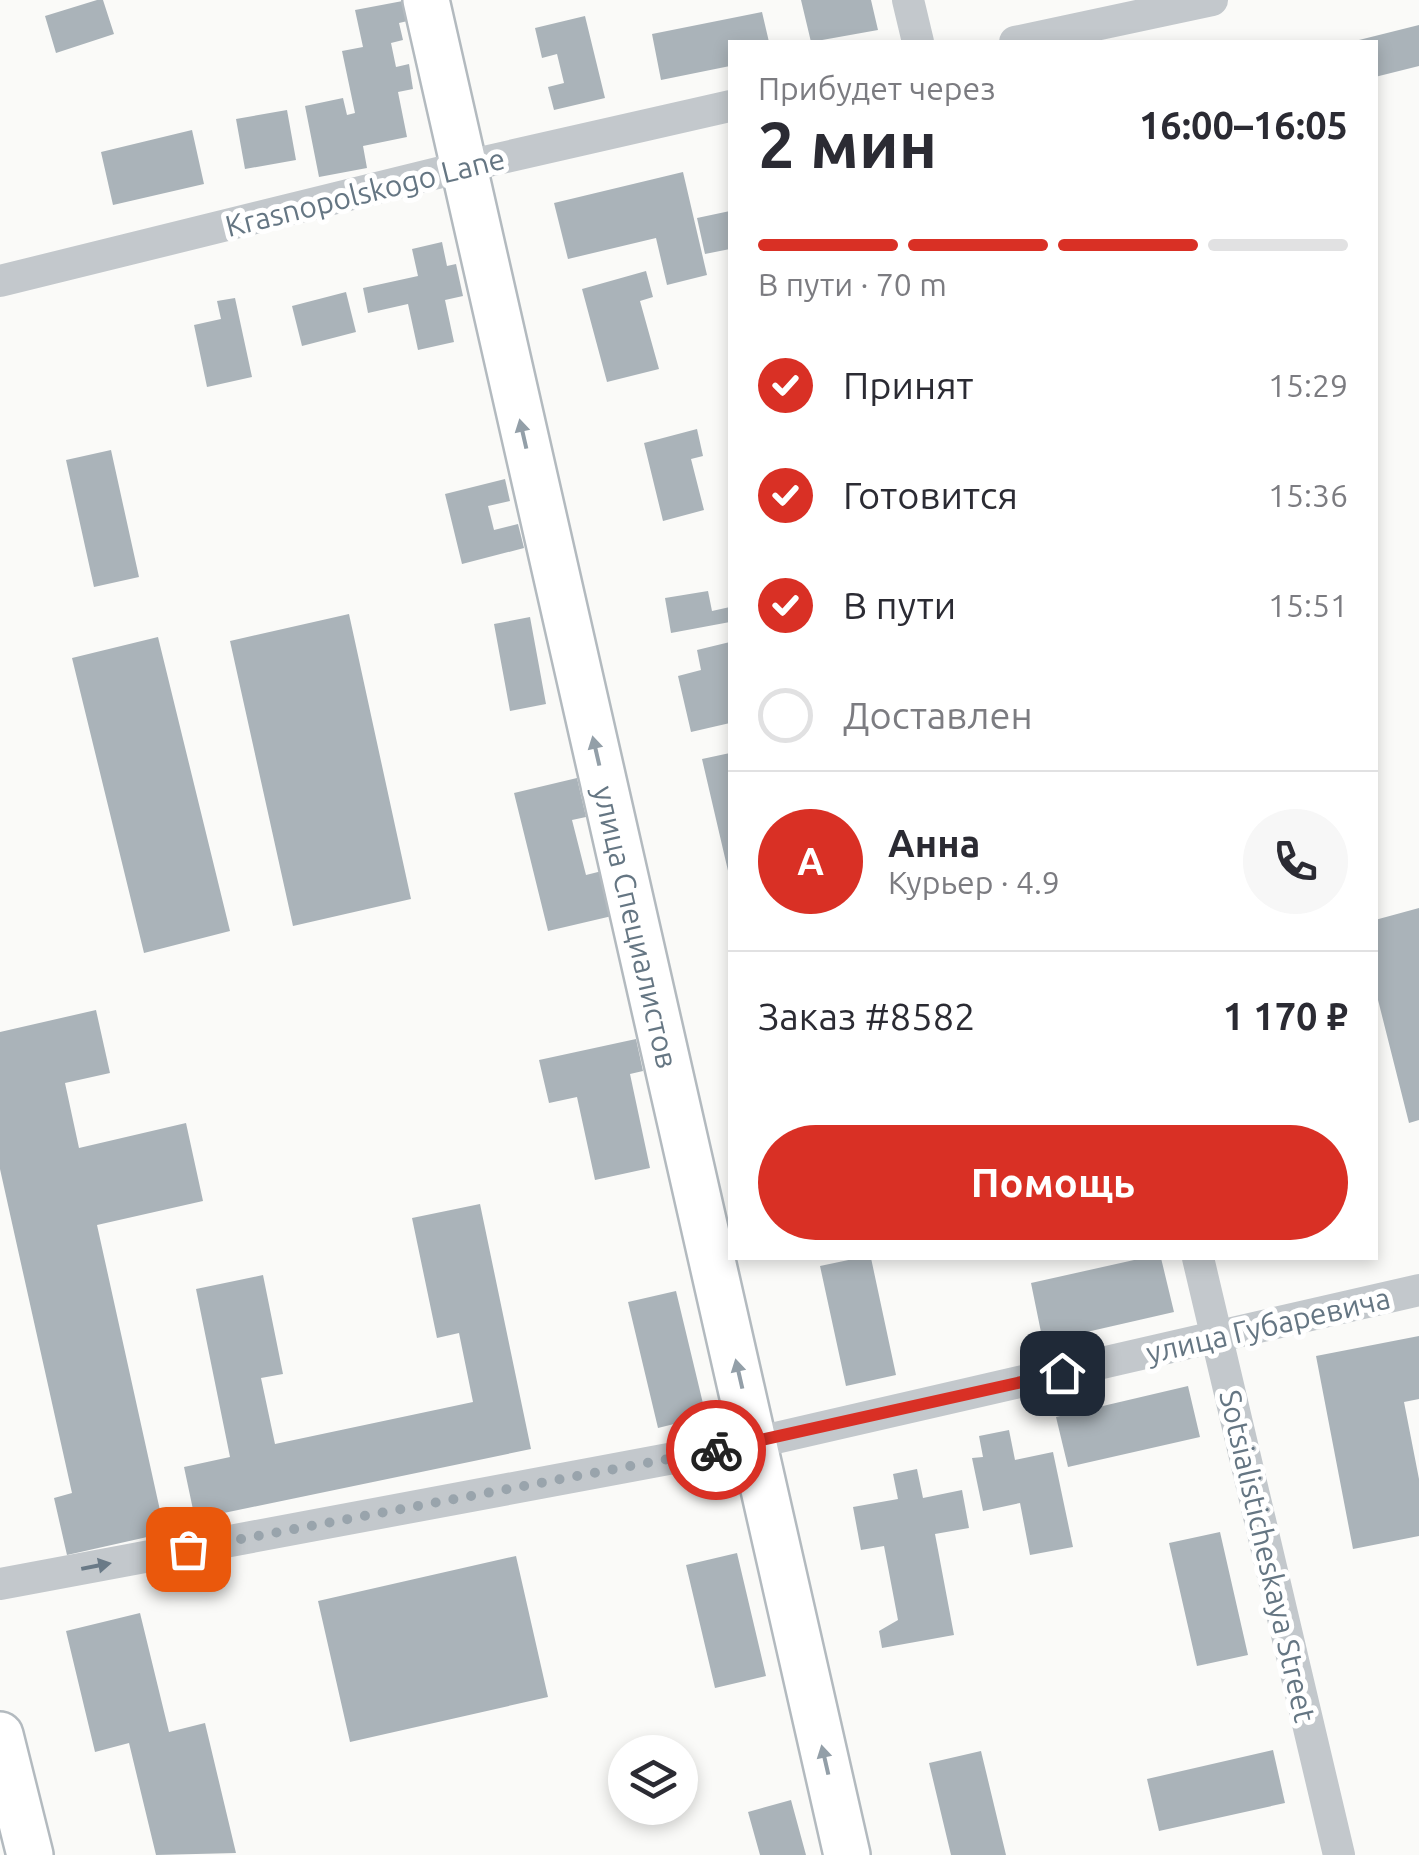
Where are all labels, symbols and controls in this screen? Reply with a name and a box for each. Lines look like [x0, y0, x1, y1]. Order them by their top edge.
text: Прибудет через [758, 70, 996, 106]
text: 16:00–16:05 [1139, 104, 1348, 146]
text: 2 мин [758, 107, 937, 180]
street label: Krasnopolskogo Lane [222, 141, 508, 243]
text: В пути · 70 m [758, 266, 947, 302]
icon: check [758, 358, 813, 413]
text: Принят [843, 364, 973, 406]
text: 15:29 [1268, 367, 1348, 403]
one-way arrow [515, 418, 530, 449]
icon: check [758, 468, 813, 523]
text: Готовится [843, 474, 1018, 516]
text: 15:36 [1268, 477, 1348, 513]
icon: check [758, 578, 813, 633]
text: В пути [843, 584, 956, 626]
text: 15:51 [1268, 587, 1348, 623]
text: Доставлен [843, 694, 1033, 736]
one-way arrow [588, 735, 603, 766]
street label: улица Специалистов [587, 782, 685, 1072]
button: phone [1243, 809, 1348, 914]
text: Анна [888, 822, 980, 864]
text: А [797, 840, 824, 882]
text: Курьер · 4.9 [888, 864, 1060, 900]
text: Заказ #8582 [758, 995, 976, 1037]
text: 1 170 ₽ [1223, 995, 1348, 1037]
button: Помощь [758, 1125, 1348, 1240]
street label: улица Губаревича [1143, 1280, 1393, 1370]
pin [1020, 1331, 1105, 1416]
icon: home [1035, 1346, 1090, 1401]
one-way arrow [731, 1359, 746, 1390]
street label: Sotsialisticheskaya Street [1213, 1387, 1323, 1726]
courier [666, 1400, 766, 1500]
icon: bike [689, 1423, 744, 1478]
pin [146, 1507, 231, 1592]
icon: bag [161, 1522, 216, 1577]
one-way arrow [81, 1558, 112, 1574]
map controls [608, 1735, 698, 1825]
button: layers [608, 1735, 698, 1825]
one-way arrow [817, 1744, 833, 1775]

